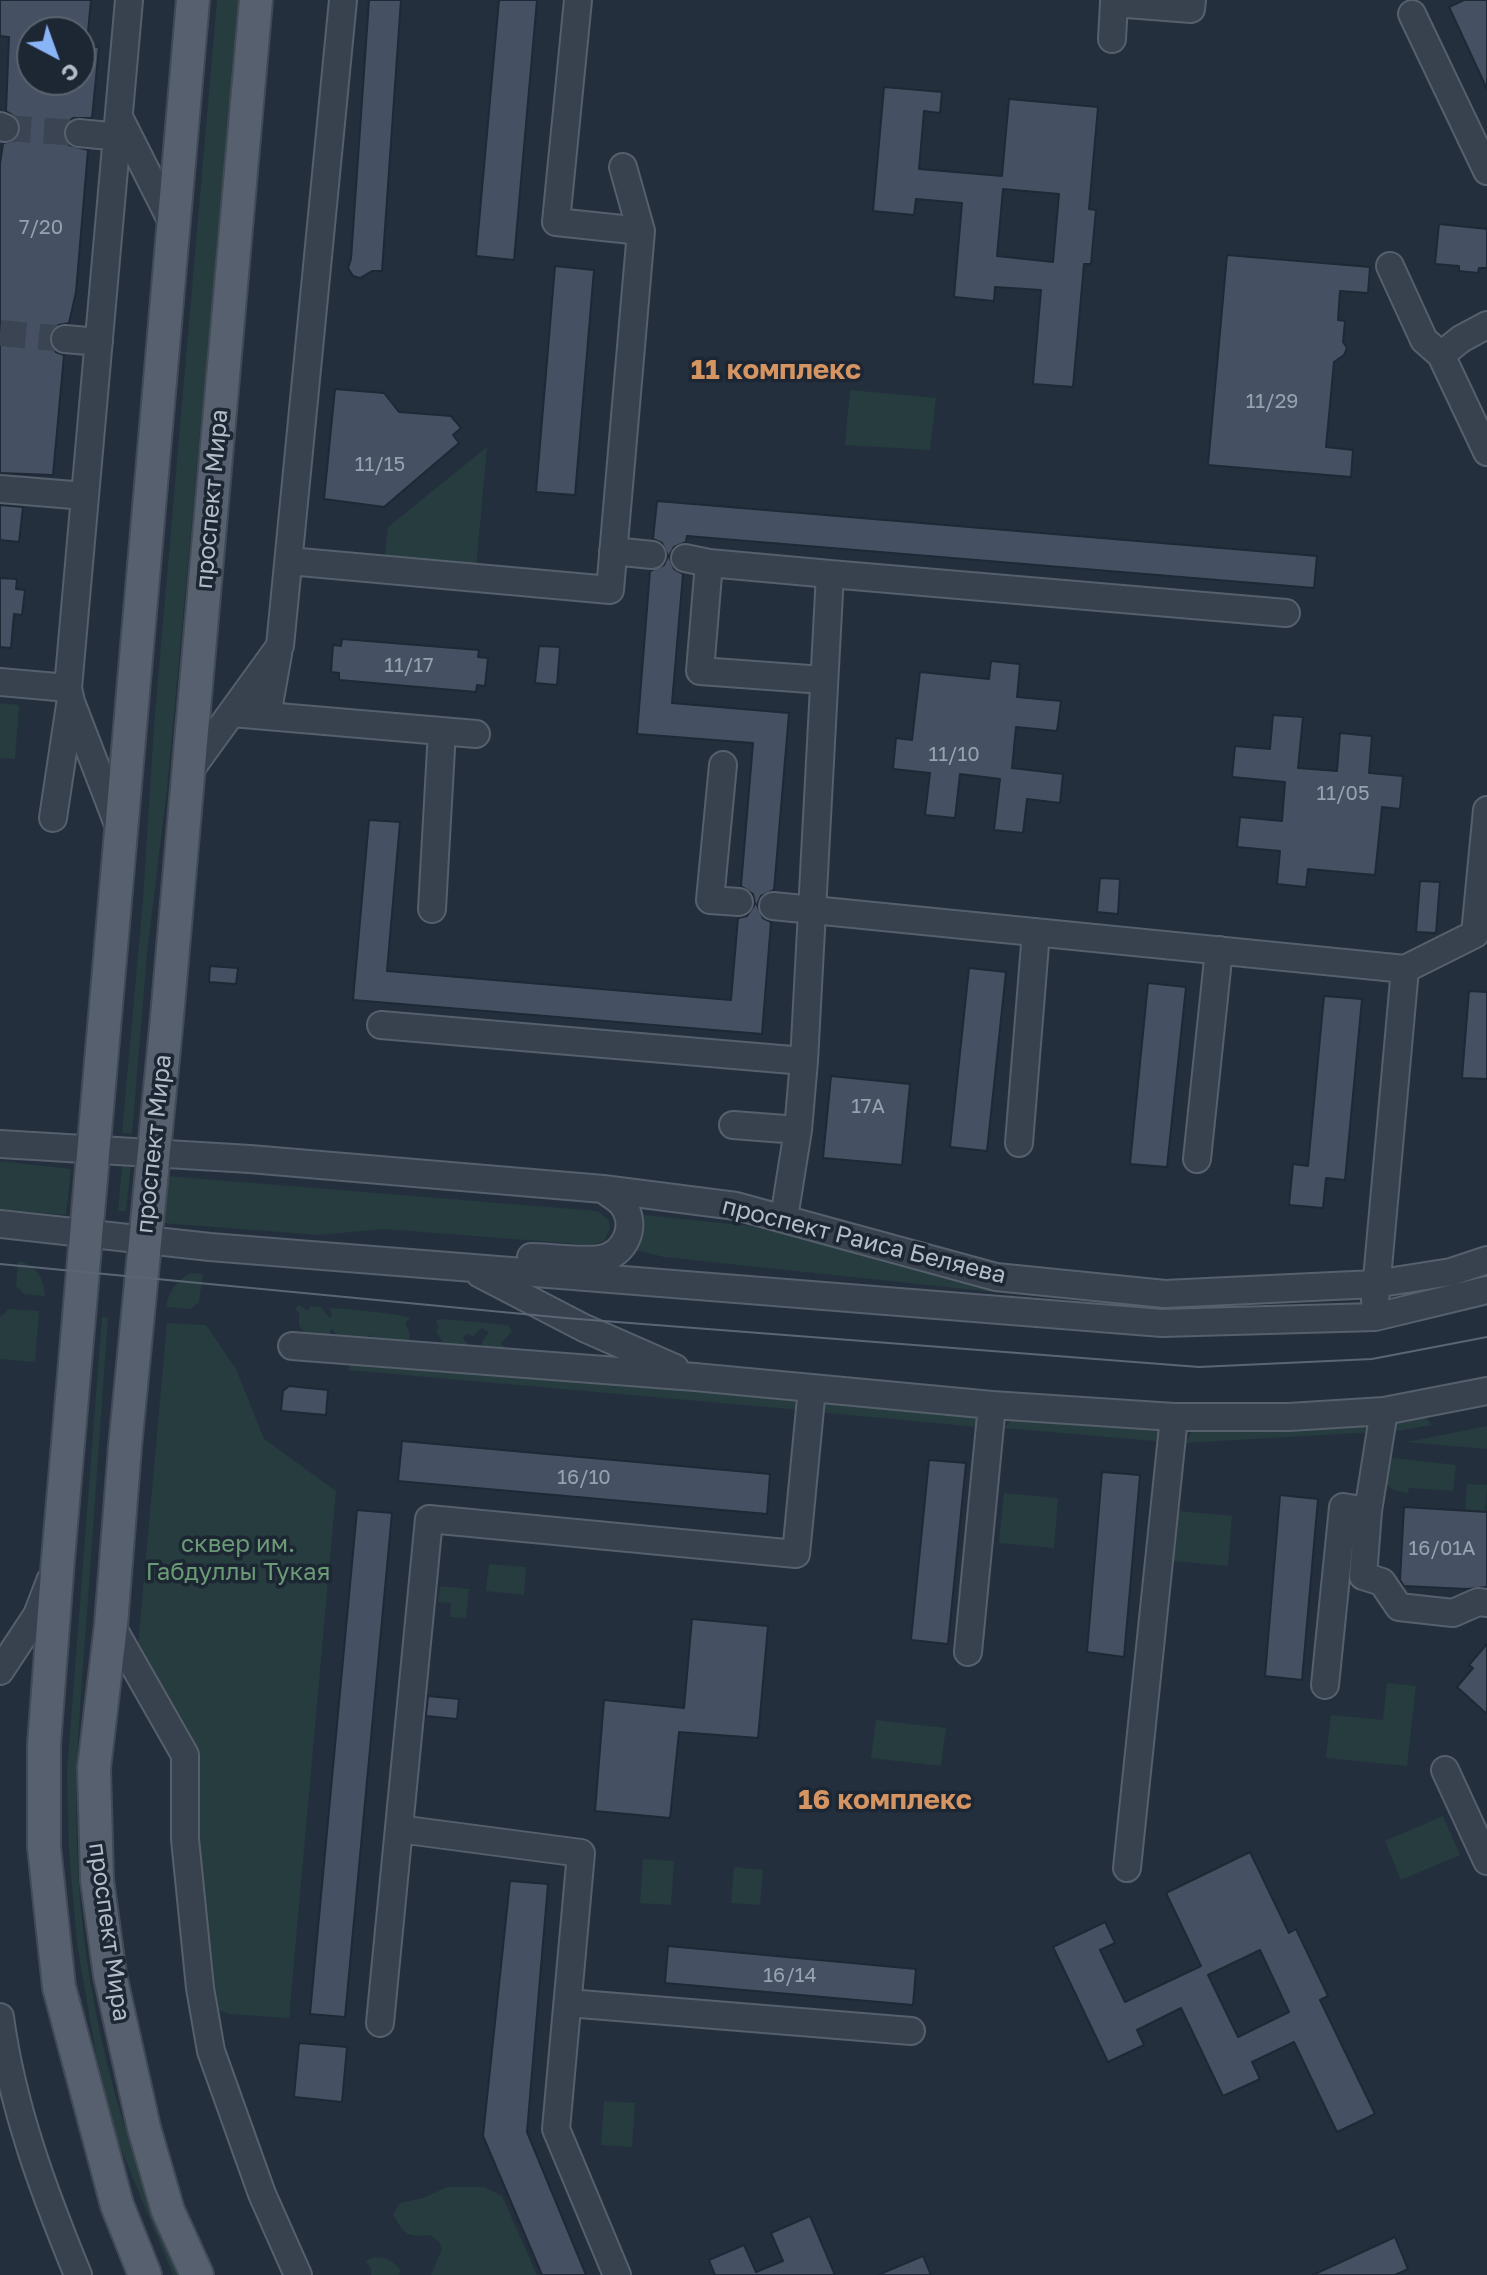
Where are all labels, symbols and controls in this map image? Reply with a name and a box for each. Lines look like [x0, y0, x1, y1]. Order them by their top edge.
north arrow [16, 16, 96, 96]
text: С [56, 58, 86, 88]
house number: 7/20 [19, 216, 63, 240]
district label: 11 комплекс [691, 353, 861, 387]
house number: 11/29 [1246, 390, 1298, 414]
street label: проспект Мира [190, 408, 234, 590]
house number: 11/15 [355, 453, 405, 477]
house number: 11/17 [384, 654, 434, 678]
house number: 11/10 [928, 743, 980, 767]
house number: 11/05 [1317, 782, 1369, 806]
street label: проспект Мира [130, 1053, 178, 1235]
house number: 17А [851, 1095, 885, 1119]
street label: проспект Раиса Беляева [719, 1192, 1009, 1290]
house number: 16/10 [557, 1466, 611, 1490]
park label: сквер им. Габдуллы Тукая [146, 1530, 330, 1586]
house number: 16/01А [1409, 1537, 1475, 1561]
district label: 16 комплекс [798, 1783, 972, 1817]
street label: проспект Мира [82, 1841, 136, 2023]
house number: 16/14 [763, 1964, 817, 1988]

